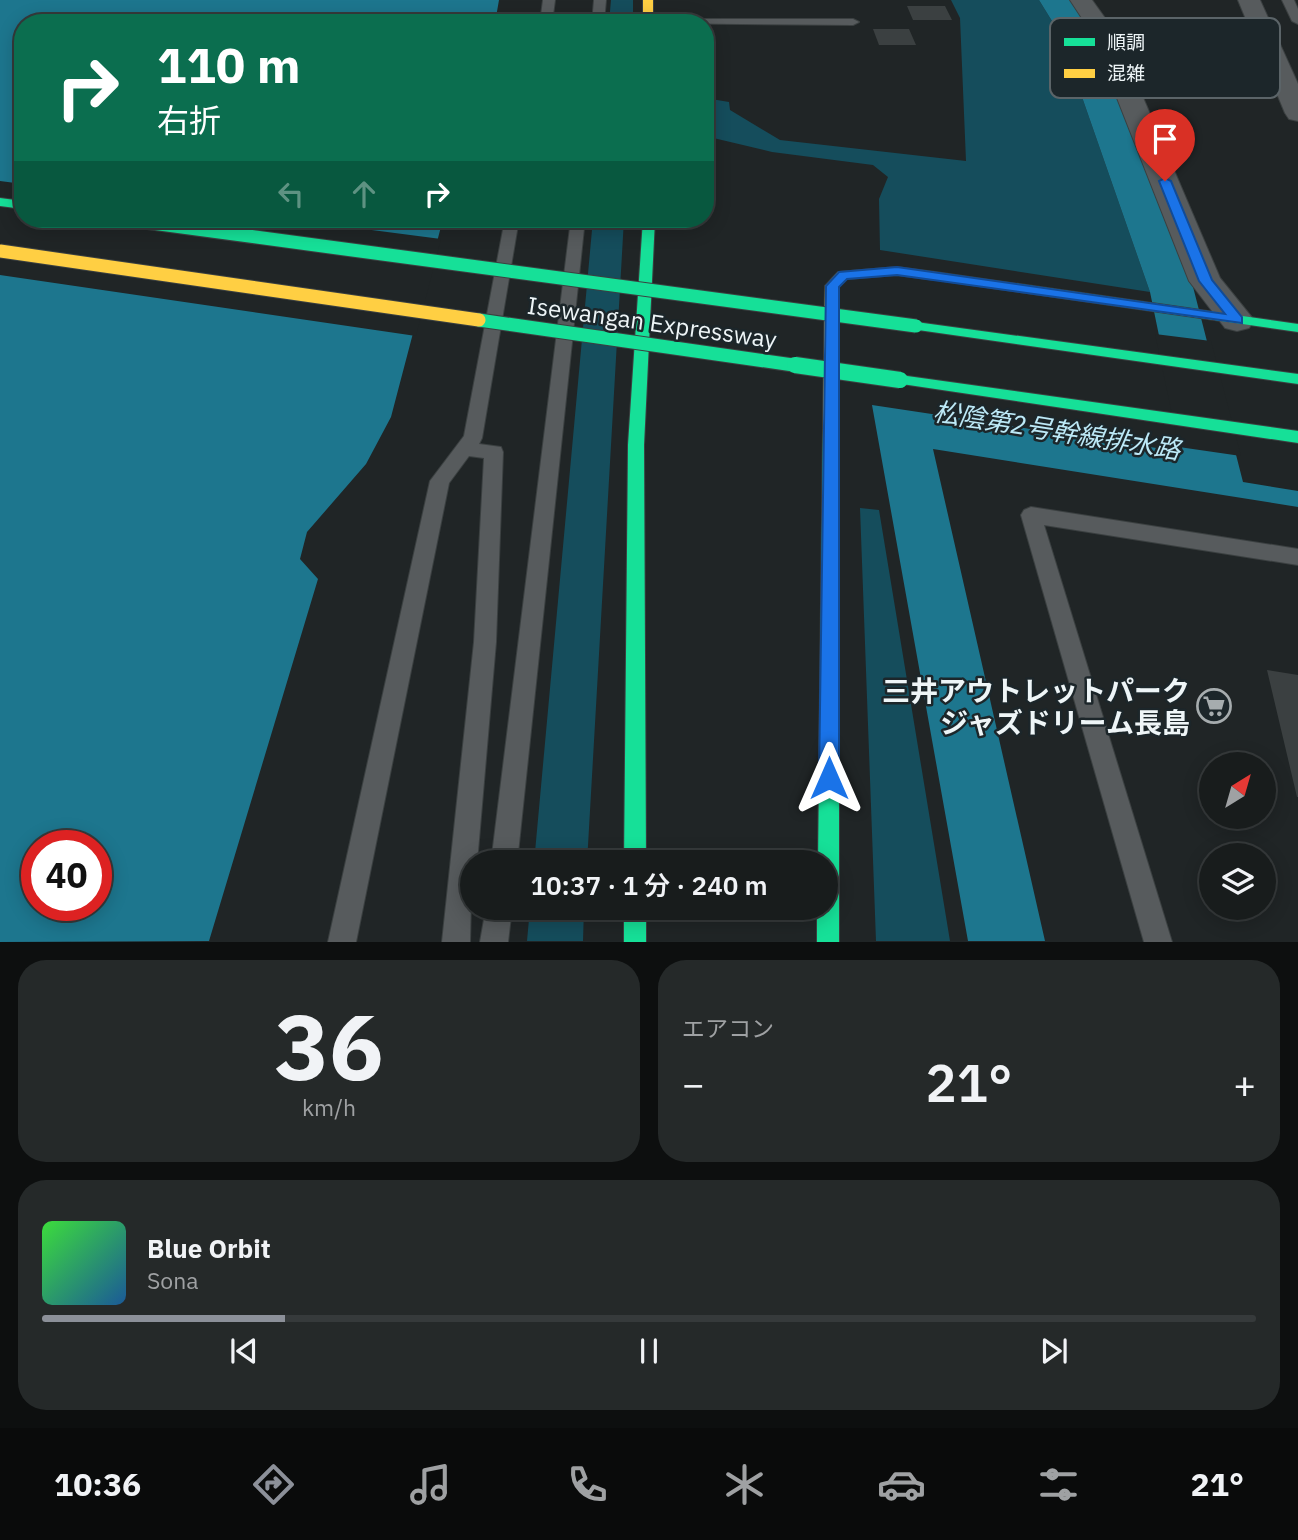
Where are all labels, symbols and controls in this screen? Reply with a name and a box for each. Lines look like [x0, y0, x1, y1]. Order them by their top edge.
legend [1050, 18, 1280, 98]
text: 順調 [1107, 30, 1145, 54]
text: 110 m [157, 33, 301, 96]
icon: right [42, 42, 133, 133]
text: 混雑 [1107, 61, 1145, 85]
text: 右折 [157, 99, 221, 141]
pin [1135, 109, 1195, 181]
icon: arrive [1146, 120, 1184, 158]
icon: left [272, 175, 310, 213]
icon: ahead [345, 175, 383, 213]
icon: right [418, 175, 456, 213]
street label: Isewangan Expressway [525, 289, 779, 355]
water label: 松陰第2号幹線排水路 [931, 394, 1185, 467]
place label: 三井アウトレットパーク ジャズドリーム長島 [882, 672, 1190, 741]
supermarket icon: 三井アウトレットパーク ジャズドリーム長島 [1195, 687, 1233, 725]
position arrow [792, 741, 866, 815]
north arrow [1199, 752, 1276, 830]
map controls [1199, 752, 1276, 920]
speed limit sign: 40 [21, 830, 112, 921]
button: layers [1199, 843, 1276, 920]
text: 10:37 · 1 分 · 240 m [530, 868, 768, 902]
text: 36 [274, 987, 384, 1105]
text: エアコン [682, 1013, 774, 1043]
text: 21° [926, 1049, 1012, 1116]
text: − [682, 1059, 705, 1108]
text: + [1233, 1059, 1256, 1108]
text: km/h [302, 1092, 356, 1122]
text: Blue Orbit [147, 1231, 271, 1265]
text: Sona [147, 1265, 199, 1295]
icon: previous [225, 1332, 263, 1370]
icon: pause [630, 1332, 668, 1370]
icon: next [1035, 1332, 1073, 1370]
icon: directions [249, 1460, 298, 1509]
icon: music [406, 1460, 455, 1509]
icon: phone [563, 1460, 612, 1509]
icon: climate [720, 1460, 769, 1509]
icon: car [877, 1460, 926, 1509]
icon: filters [1034, 1460, 1083, 1509]
text: 10:36 [54, 1463, 141, 1505]
text: 21° [1191, 1463, 1244, 1505]

